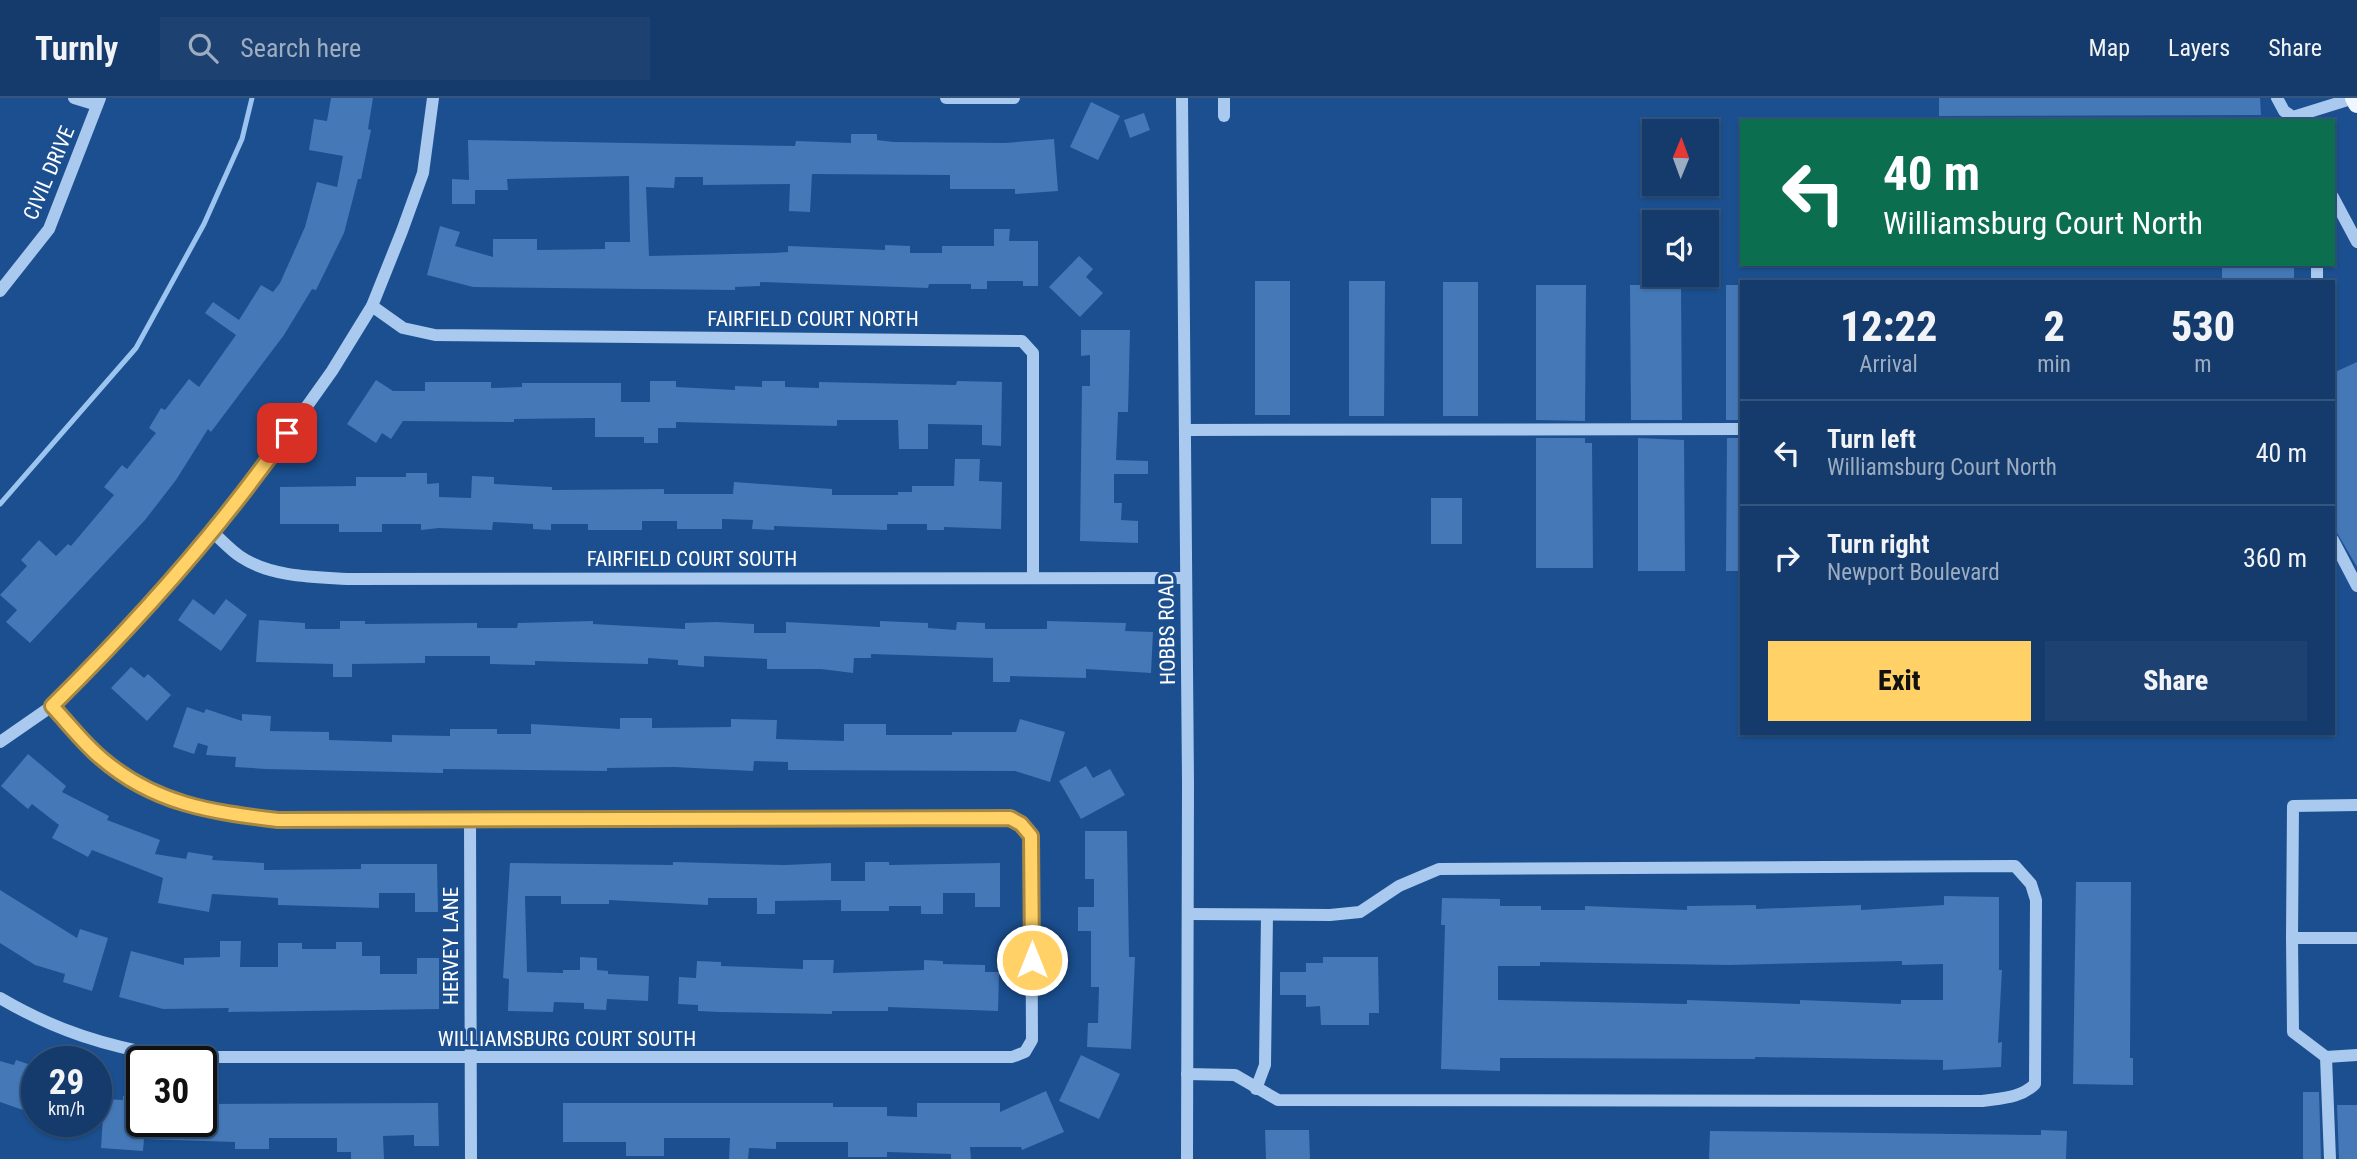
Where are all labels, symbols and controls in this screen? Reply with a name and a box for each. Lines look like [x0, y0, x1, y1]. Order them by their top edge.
search box [160, 17, 650, 80]
text: Turnly [35, 29, 118, 68]
icon: search [184, 29, 222, 67]
text: Search here [240, 33, 361, 63]
text: Map [2089, 34, 2130, 62]
text: Layers [2168, 34, 2230, 62]
text: Share [2268, 34, 2322, 62]
north arrow [1642, 119, 1718, 196]
map controls [1642, 119, 1719, 287]
street label: CIVIL DRIVE [18, 122, 80, 224]
text: 40 m [1883, 145, 1980, 202]
icon: left [1768, 147, 1859, 238]
text: Williamsburg Court North [1883, 204, 2203, 242]
button: sound [1642, 210, 1719, 287]
text: 12:22 [1840, 302, 1937, 351]
text: 2 [2043, 302, 2065, 351]
text: 530 [2171, 302, 2235, 351]
street label: FAIRFIELD COURT NORTH [707, 307, 919, 331]
text: Arrival [1859, 351, 1918, 378]
text: min [2037, 351, 2071, 378]
text: m [2194, 351, 2212, 378]
pin [257, 403, 317, 463]
icon: arrive [268, 414, 306, 452]
text: Turn left [1827, 424, 1916, 454]
icon: left [1768, 434, 1806, 472]
text: 40 m [2256, 438, 2307, 468]
text: Williamsburg Court North [1827, 454, 2057, 481]
text: Turn right [1827, 529, 1929, 559]
icon: right [1768, 539, 1806, 577]
text: 360 m [2243, 543, 2307, 573]
street label: FAIRFIELD COURT SOUTH [587, 547, 797, 571]
text: Newport Boulevard [1827, 559, 2000, 586]
street label: HOBBS ROAD [1154, 573, 1180, 685]
button: Exit [1768, 641, 2031, 721]
button: Share [2045, 641, 2307, 721]
street label: HERVEY LANE [439, 887, 463, 1005]
position arrow [995, 923, 1069, 997]
street label: WILLIAMSBURG COURT SOUTH [438, 1027, 696, 1051]
speed limit sign: 30 [126, 1046, 217, 1137]
text: 29 [49, 1062, 84, 1103]
text: km/h [48, 1098, 85, 1119]

